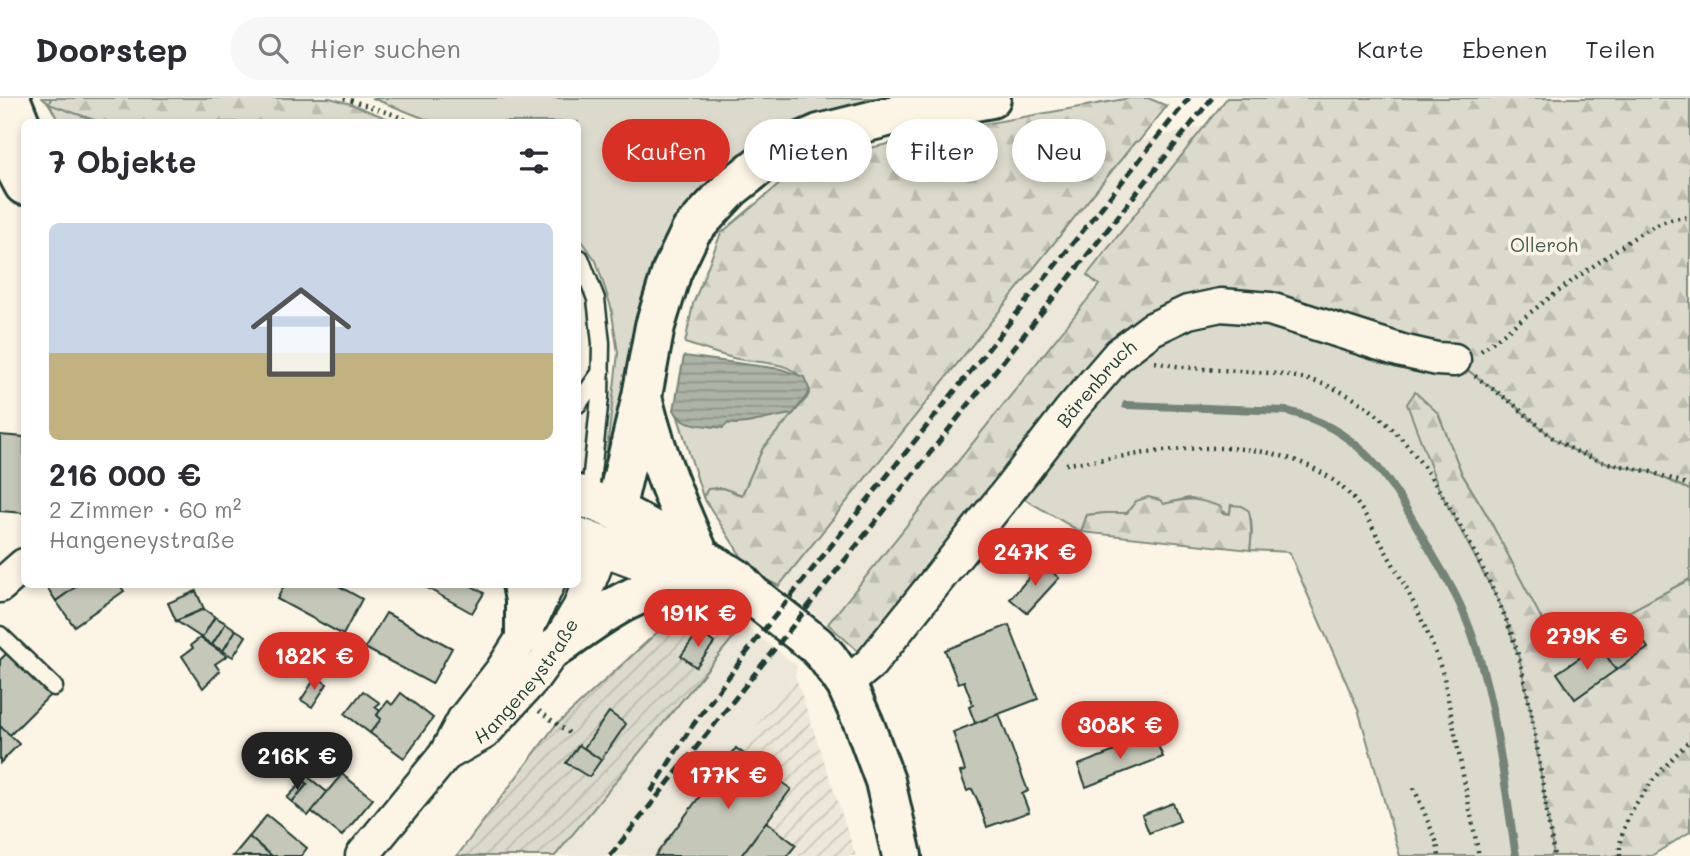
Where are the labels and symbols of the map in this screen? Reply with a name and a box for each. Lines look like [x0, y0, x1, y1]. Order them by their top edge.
park label: Olleroh [1510, 232, 1578, 257]
street label: Bärenbruch [1050, 333, 1141, 432]
pin: 247K € [978, 528, 1092, 588]
pin: 191K € [641, 589, 755, 649]
pin: 279K € [1530, 612, 1644, 672]
street label: Hangeneystraße [469, 613, 583, 749]
pin: 182K € [257, 632, 371, 692]
pin: 308K € [1063, 702, 1177, 761]
pin: 216K € [240, 732, 354, 792]
pin: 177K € [671, 752, 785, 811]

